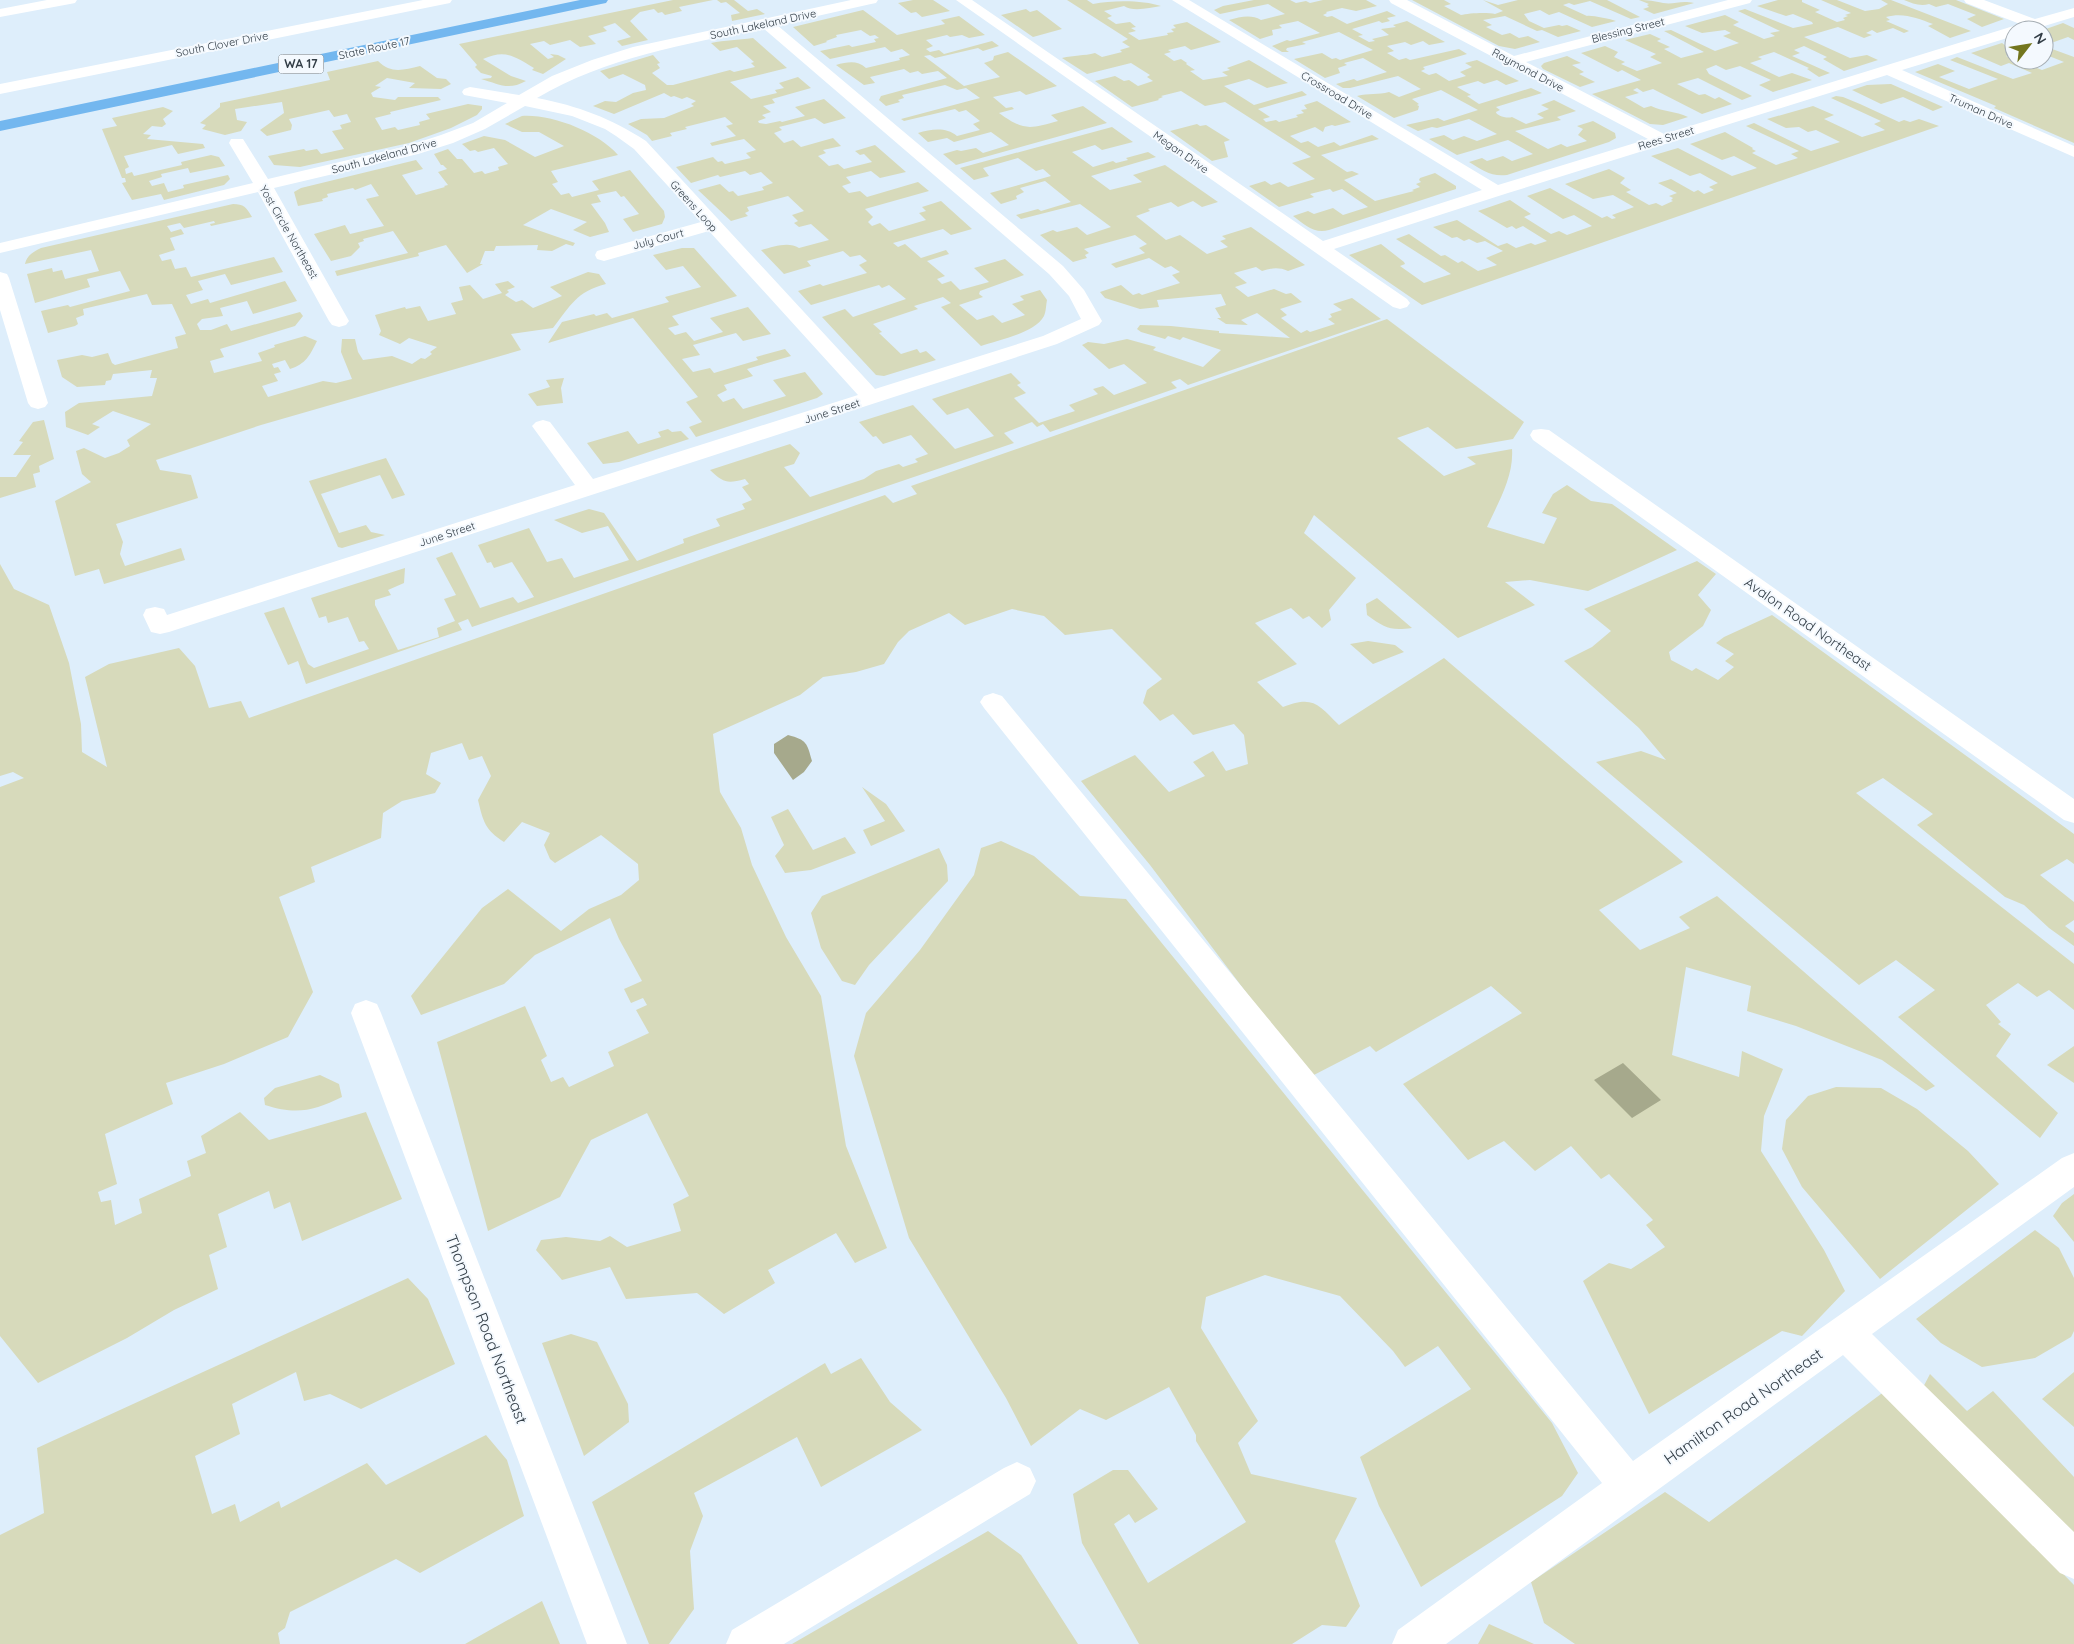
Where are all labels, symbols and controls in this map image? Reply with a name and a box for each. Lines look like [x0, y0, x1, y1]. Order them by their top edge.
street label: South Lakeland Drive [709, 6, 817, 42]
street label: Blessing Street [1590, 14, 1666, 46]
north arrow [2004, 20, 2054, 70]
street label: South Clover Drive [175, 28, 269, 60]
text: N [2030, 29, 2051, 47]
street label: State Route 17 [337, 34, 411, 62]
street label: Raymond Drive [1490, 45, 1566, 95]
road number: WA 17 [278, 54, 324, 74]
street label: Crossroad Drive [1298, 68, 1376, 122]
street label: Truman Drive [1947, 91, 2015, 131]
street label: Rees Street [1636, 123, 1696, 153]
street label: Megan Drive [1151, 128, 1211, 176]
street label: South Lakeland Drive [330, 135, 438, 177]
street label: Greens Loop [667, 177, 721, 235]
street label: Yost Circle Northeast [256, 183, 322, 282]
street label: July Court [631, 225, 685, 253]
street label: June Street [802, 395, 862, 427]
street label: June Street [417, 518, 477, 550]
street label: Avalon Road Northeast [1741, 573, 1875, 675]
street label: Thompson Road Northeast [442, 1231, 532, 1427]
street label: Hamilton Road Northeast [1660, 1344, 1826, 1468]

